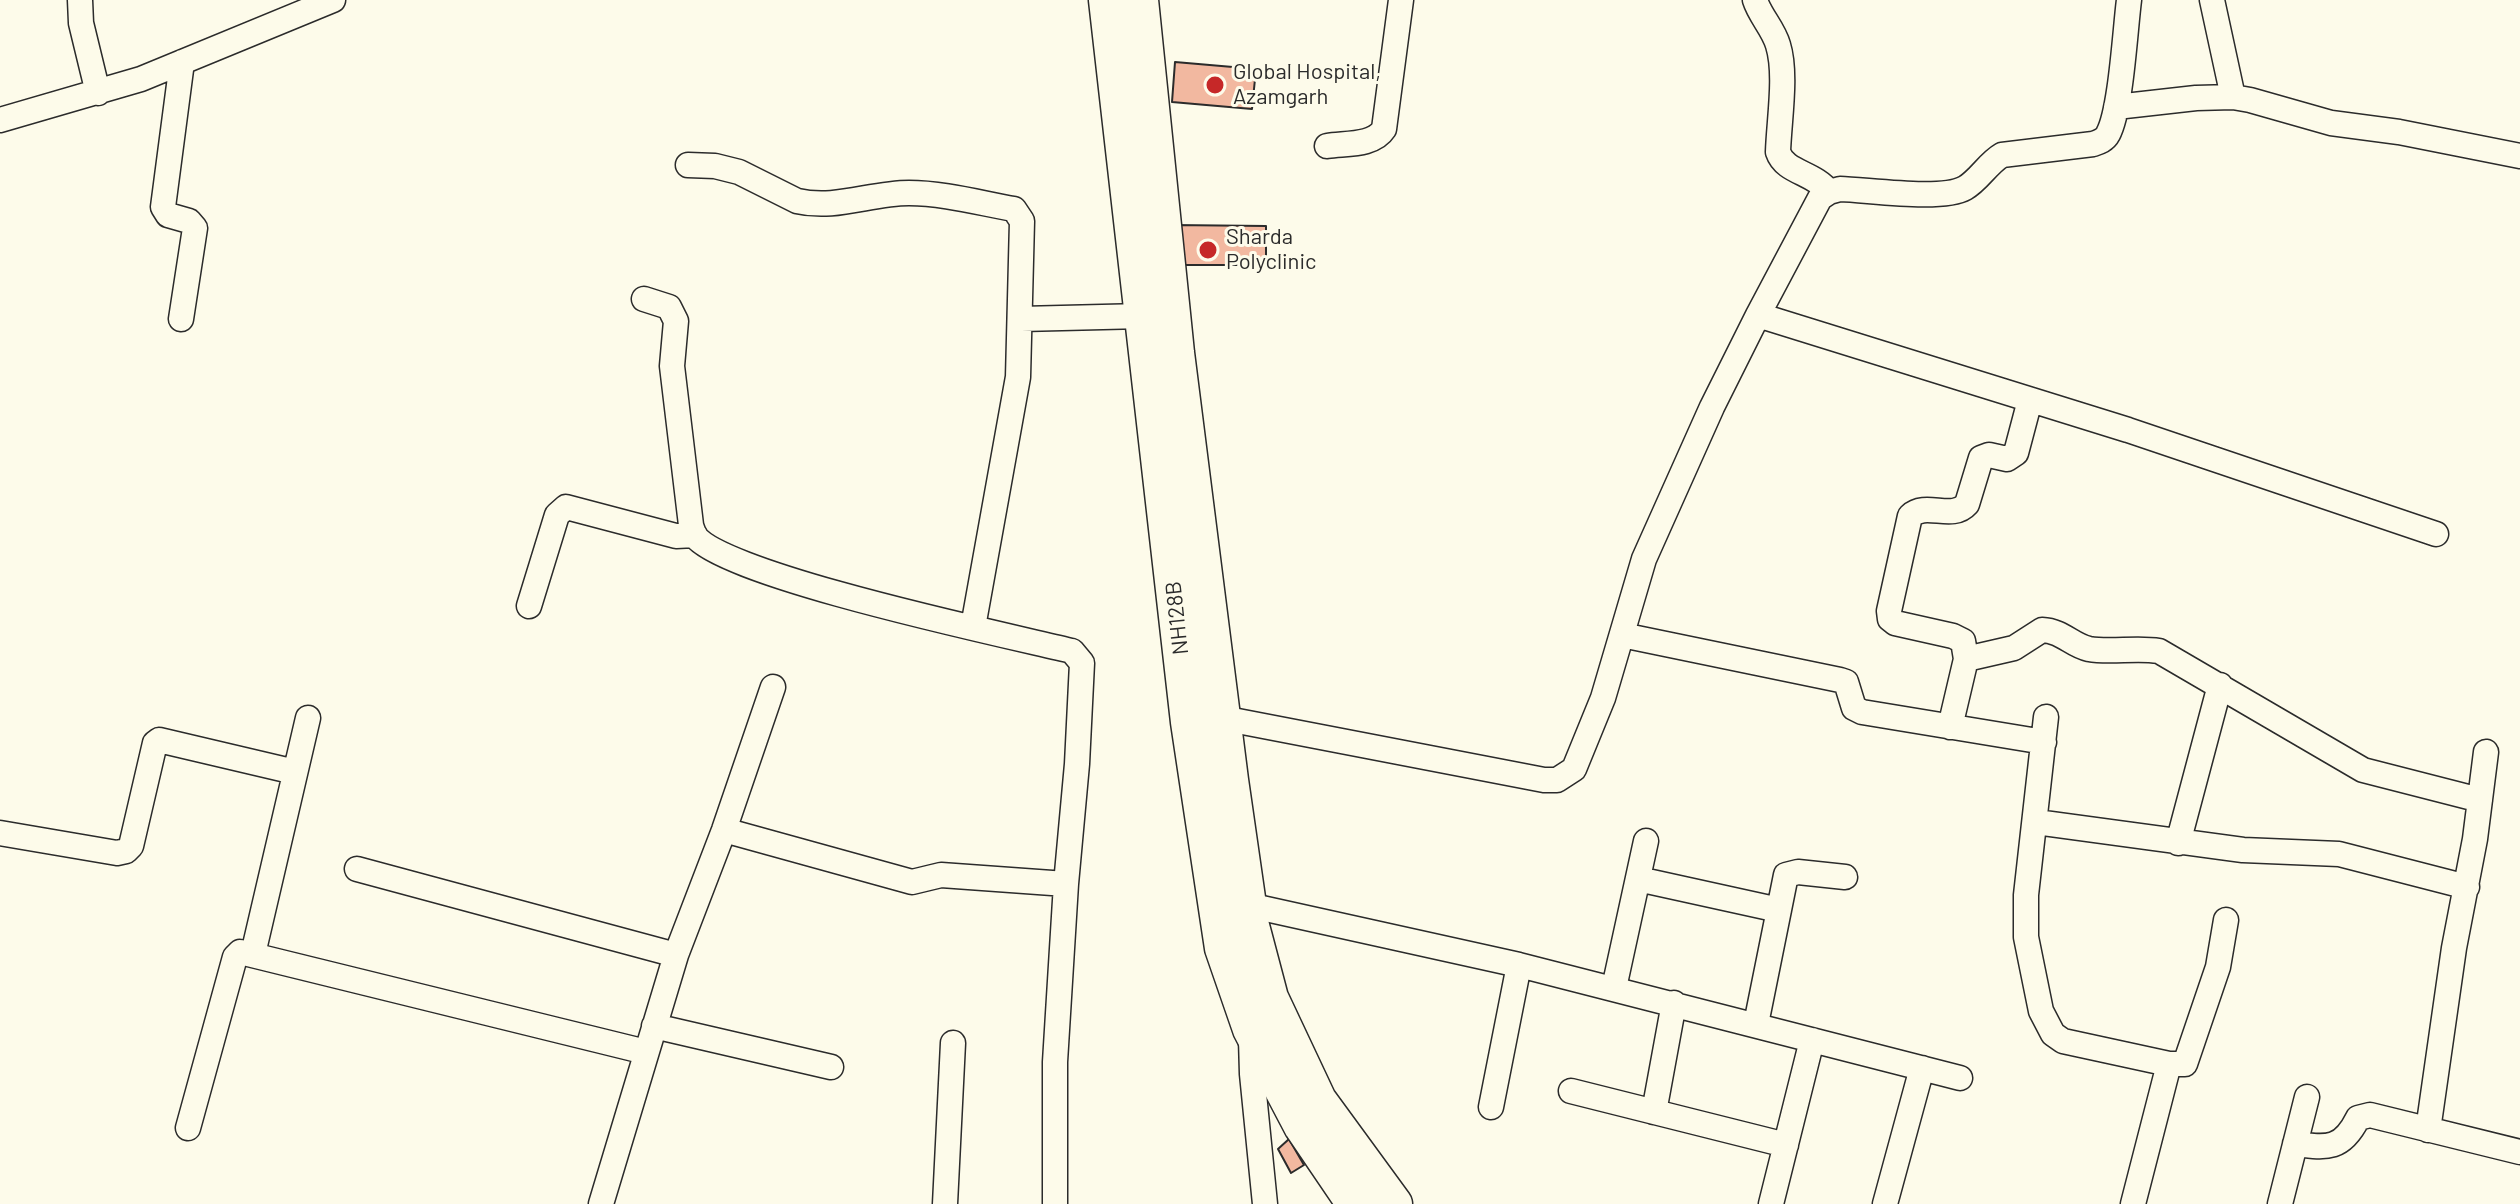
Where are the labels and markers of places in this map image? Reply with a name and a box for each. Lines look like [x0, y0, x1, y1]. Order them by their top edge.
place label: Global Hospital, Azamgarh [1233, 59, 1381, 110]
marker: Global Hospital, Azamgarh [1204, 74, 1226, 96]
place label: Sharda Polyclinic [1226, 224, 1316, 276]
marker: Sharda Polyclinic [1197, 239, 1219, 261]

